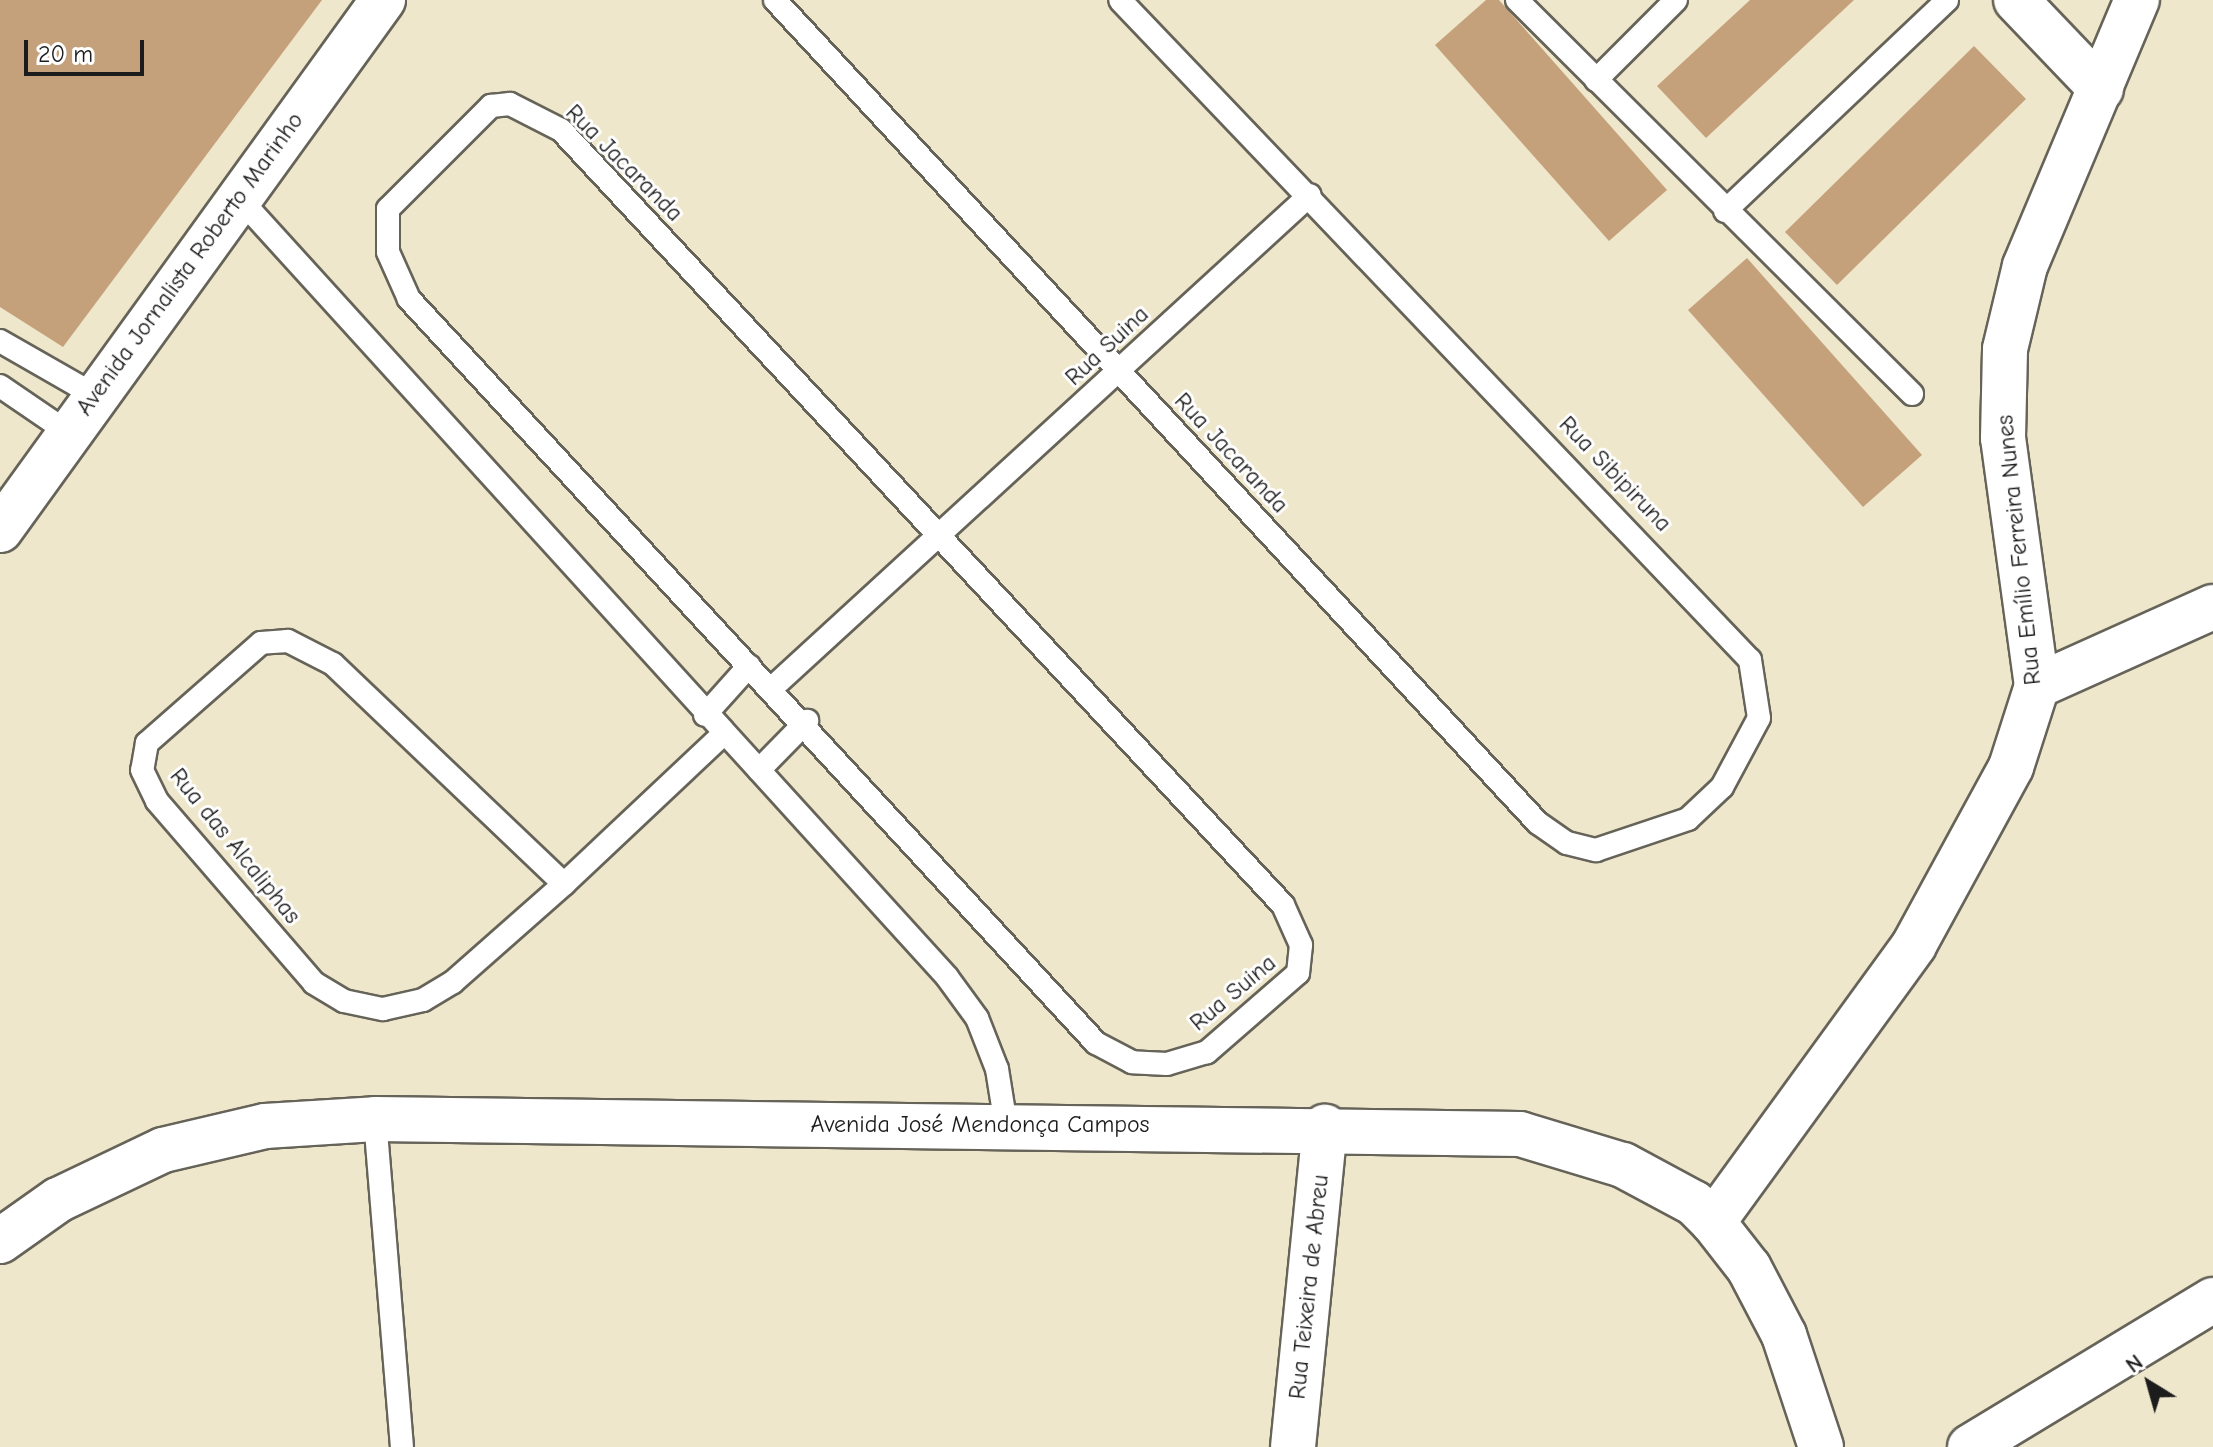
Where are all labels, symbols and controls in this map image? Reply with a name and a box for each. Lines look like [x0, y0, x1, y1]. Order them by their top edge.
scale bar [28, 24, 148, 74]
text: 20 m [38, 40, 93, 68]
street label: Rua Jacaranda [559, 98, 689, 228]
street label: Avenida Jornalista Roberto Marinho [70, 107, 310, 421]
street label: Rua Suina [1059, 300, 1155, 392]
street label: Rua Jacaranda [1168, 387, 1294, 519]
street label: Rua Sibipiruna [1553, 410, 1677, 538]
street label: Rua Emílio Ferreira Nunes [1990, 413, 2048, 687]
street label: Rua das Alcaliphas [163, 762, 307, 930]
street label: Rua Suina [1184, 949, 1282, 1037]
street label: Avenida José Mendonça Campos [810, 1111, 1150, 1139]
street label: Rua Teixeira de Abreu [1283, 1173, 1335, 1401]
north arrow [2109, 1343, 2189, 1423]
text: N [2121, 1349, 2148, 1379]

